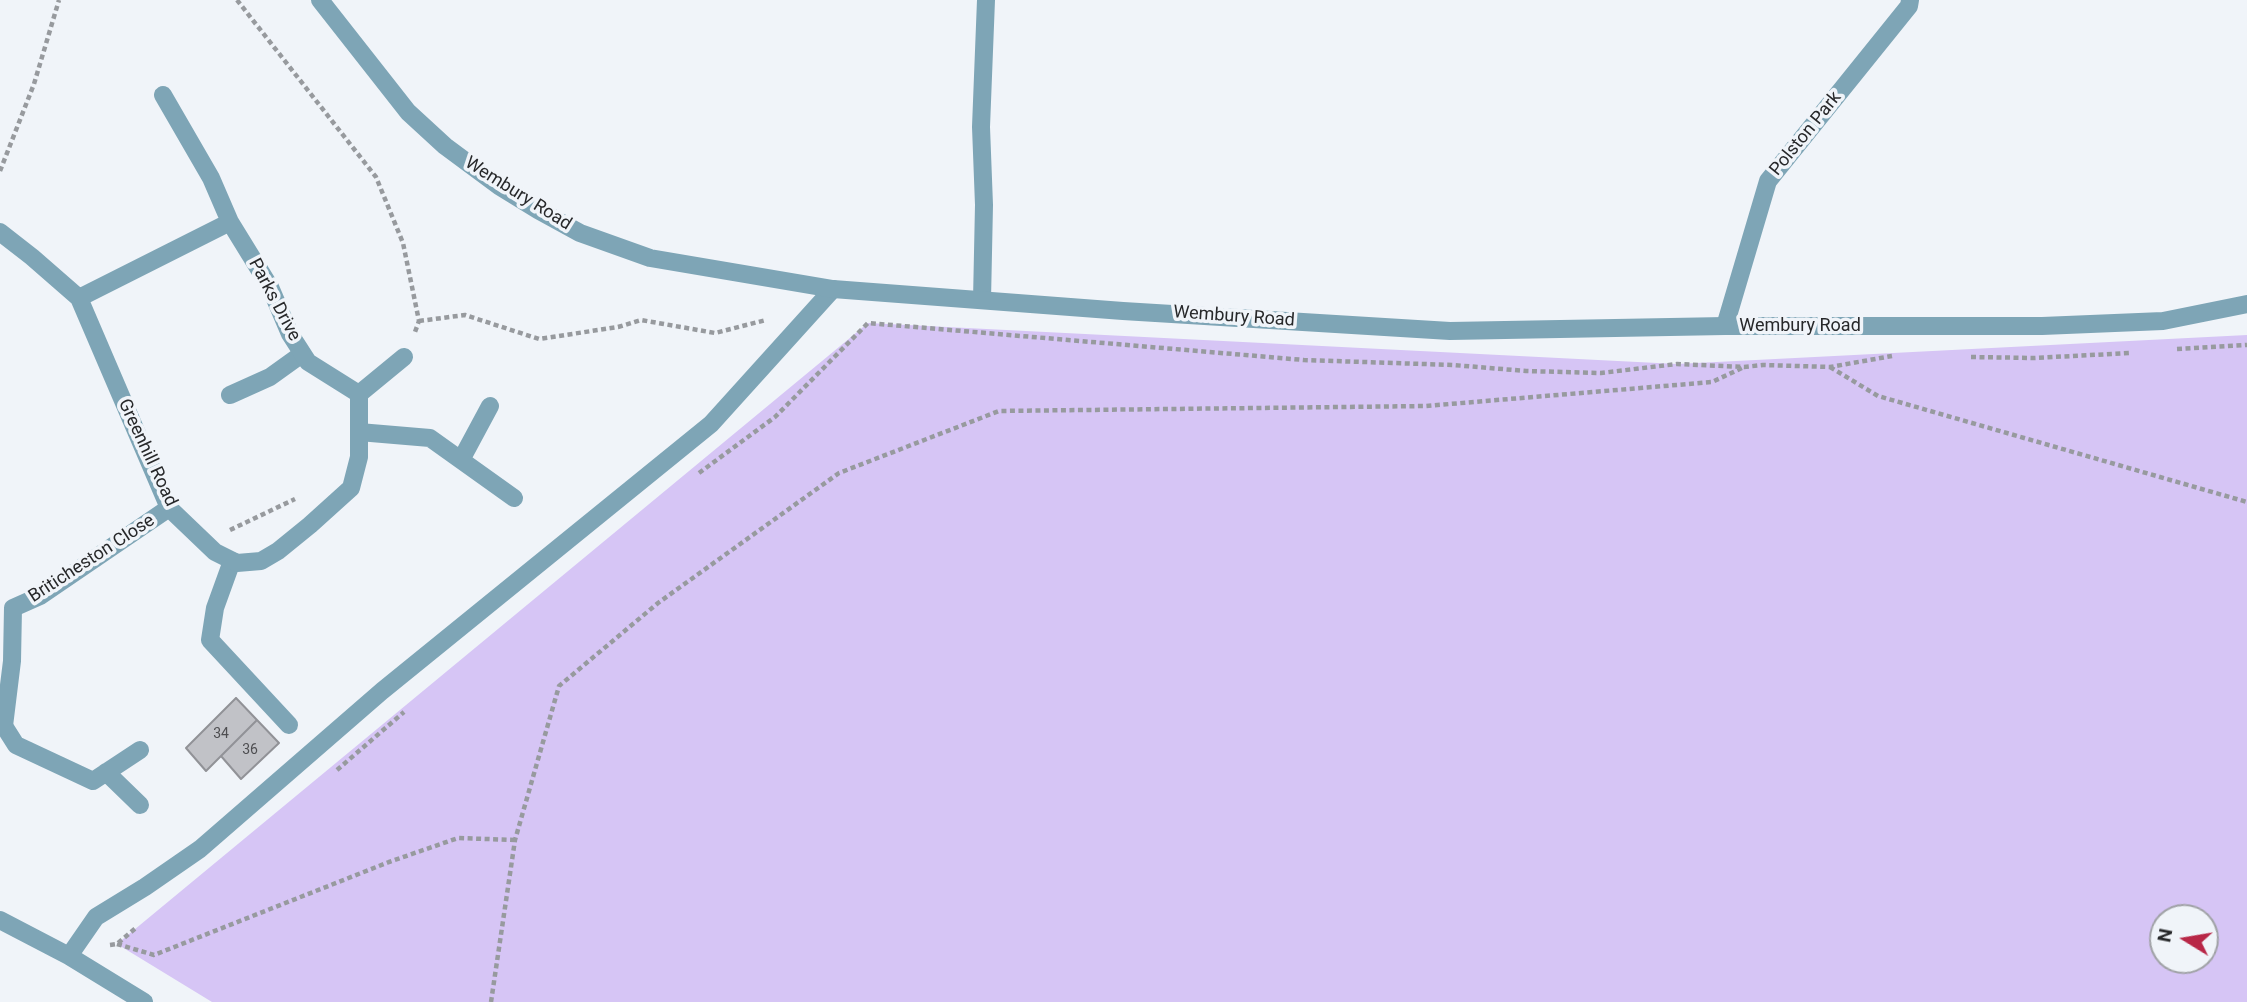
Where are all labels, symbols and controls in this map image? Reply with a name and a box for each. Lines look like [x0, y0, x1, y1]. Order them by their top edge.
street label: Polston Park [1766, 88, 1846, 180]
street label: Wembury Road [461, 153, 575, 235]
street label: Parks Drive [243, 255, 305, 345]
street label: Wembury Road [1173, 302, 1295, 332]
street label: Wembury Road [1739, 315, 1861, 337]
street label: Greenhill Road [113, 396, 181, 510]
street label: Briticheston Close [25, 510, 159, 608]
house number: 34 [213, 726, 229, 742]
house number: 36 [242, 742, 258, 758]
north arrow [2149, 904, 2219, 974]
text: N [2152, 927, 2177, 944]

